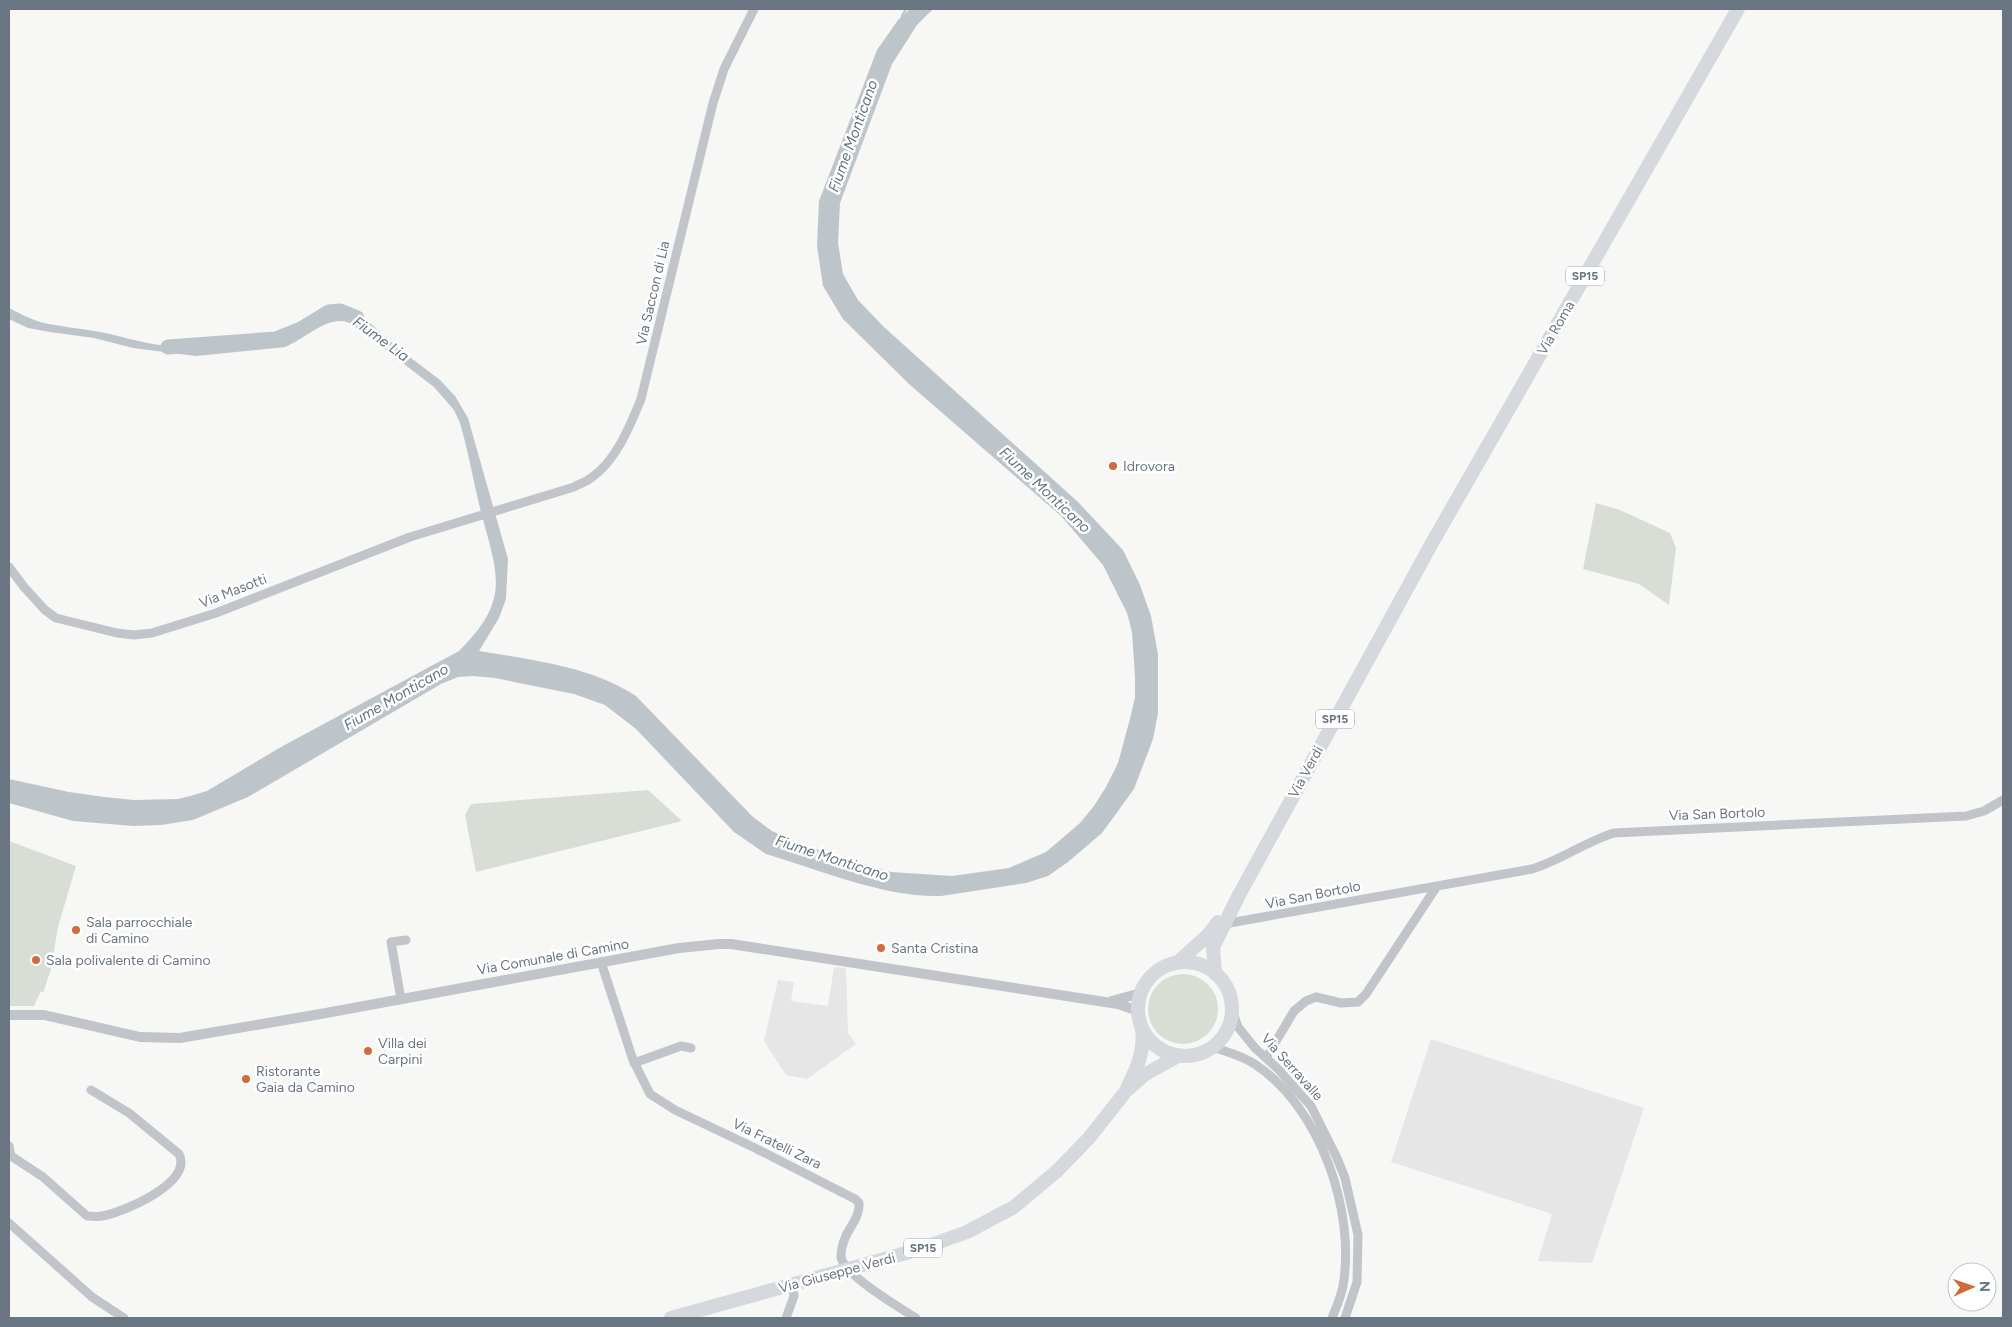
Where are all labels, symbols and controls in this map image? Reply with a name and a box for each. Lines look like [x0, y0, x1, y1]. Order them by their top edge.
water label: Fiume Monticano [824, 77, 882, 194]
street label: Via Saccon di Lia [633, 239, 673, 347]
road number: SP15 [1566, 266, 1604, 286]
street label: Via Roma [1534, 298, 1578, 358]
water label: Fiume Lia [350, 313, 413, 365]
water label: Fiume Monticano [996, 443, 1094, 537]
place label: Idrovora [1123, 458, 1175, 475]
marker: Idrovora [1107, 460, 1119, 472]
street label: Via Masotti [197, 570, 269, 612]
water label: Fiume Monticano [340, 660, 452, 734]
road number: SP15 [1316, 710, 1354, 729]
street label: Via Verdi [1285, 743, 1327, 801]
street label: Via San Bortolo [1668, 804, 1766, 824]
water label: Fiume Monticano [773, 831, 891, 885]
street label: Via San Bortolo [1264, 877, 1362, 913]
place label: Sala parrocchiale di Camino [86, 914, 193, 947]
marker: Sala parrocchiale di Camino [70, 924, 82, 936]
street label: Via Comunale di Camino [476, 935, 630, 979]
place label: Santa Cristina [891, 940, 979, 957]
marker: Santa Cristina [875, 942, 887, 954]
place label: Sala polivalente di Camino [46, 952, 211, 969]
marker: Sala polivalente di Camino [30, 954, 42, 966]
street label: Via Serravalle [1257, 1030, 1327, 1104]
place label: Villa dei Carpini [378, 1035, 427, 1068]
marker: Villa dei Carpini [362, 1045, 374, 1057]
place label: Ristorante Gaia da Camino [256, 1063, 355, 1096]
marker: Ristorante Gaia da Camino [240, 1073, 252, 1085]
street label: Via Fratelli Zara [730, 1115, 824, 1173]
road number: SP15 [904, 1238, 942, 1258]
street label: Via Giuseppe Verdi [777, 1249, 897, 1297]
north arrow [1947, 1262, 1997, 1312]
text: N [1976, 1281, 1993, 1292]

